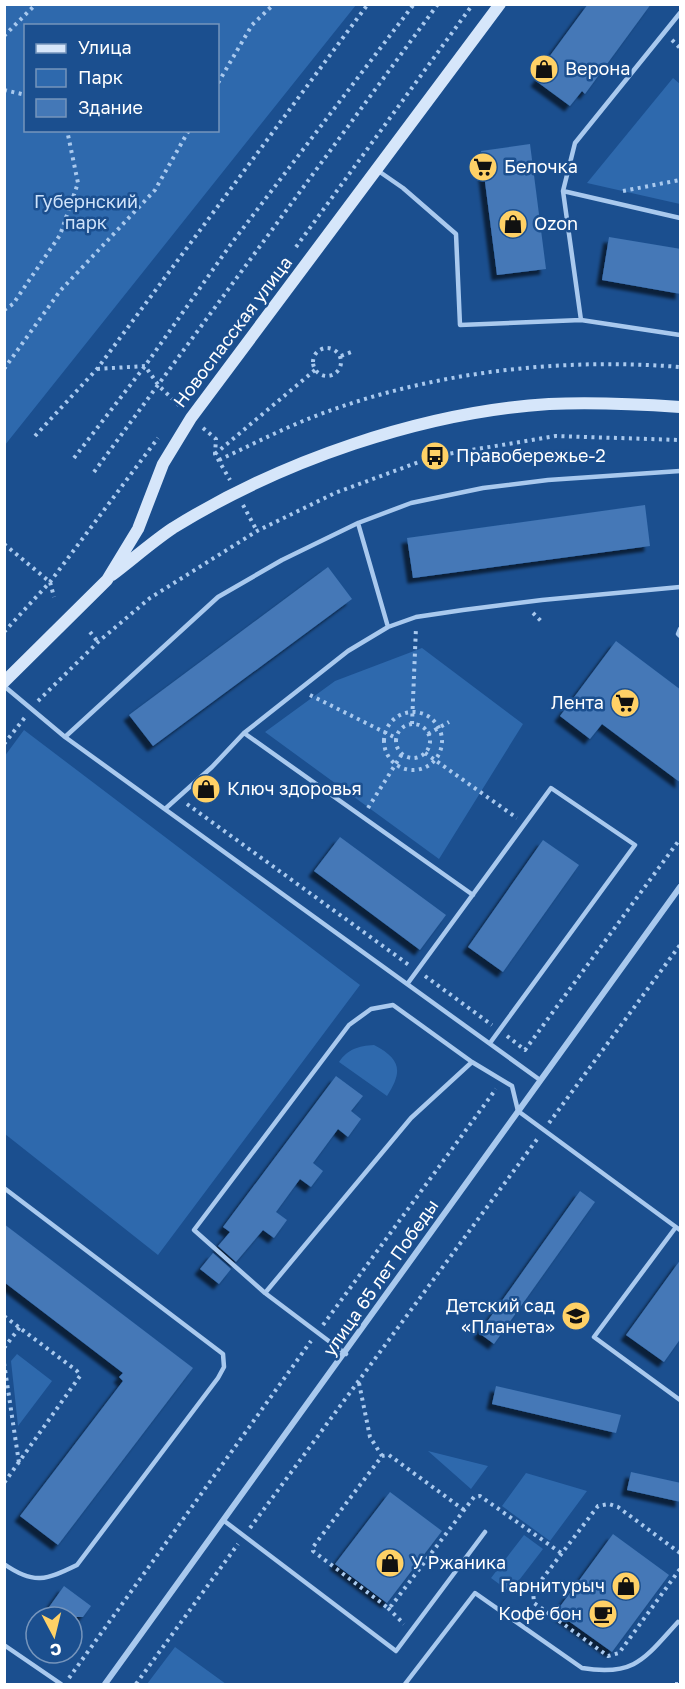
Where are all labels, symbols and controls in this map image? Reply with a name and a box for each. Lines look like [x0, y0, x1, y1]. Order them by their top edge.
legend [24, 24, 219, 132]
text: Улица [78, 36, 132, 58]
shop icon: Верона [528, 53, 560, 85]
place label: Верона [565, 57, 631, 79]
text: Парк [78, 66, 123, 88]
text: Здание [78, 96, 143, 118]
supermarket icon: Белочка [467, 151, 499, 183]
place label: Белочка [504, 155, 578, 177]
park label: Губернский парк [34, 190, 138, 233]
shop icon: Ozon [497, 208, 529, 240]
place label: Ozon [534, 212, 578, 234]
street label: Новоспасская улица [168, 251, 296, 411]
bus stop icon: Правобережье-2 [419, 440, 451, 472]
place label: Правобережье-2 [456, 444, 606, 466]
supermarket icon: Лента [609, 687, 641, 719]
place label: Лента [551, 691, 604, 713]
shop icon: Ключ здоровья [190, 773, 222, 805]
place label: Ключ здоровья [227, 777, 362, 799]
street label: улица 65 лет Победы [318, 1195, 443, 1360]
place label: Детский сад «Планета» [446, 1294, 555, 1337]
school or university icon: Детский сад «Планета» [560, 1300, 592, 1332]
shop icon: У Ржаника [374, 1547, 406, 1579]
place label: У Ржаника [411, 1551, 506, 1573]
shop icon: Гарнитурыч [610, 1570, 642, 1602]
place label: Гарнитурыч [500, 1574, 605, 1596]
cafe icon: Кофе бон [587, 1598, 619, 1630]
place label: Кофе бон [498, 1602, 582, 1624]
north arrow [24, 1605, 84, 1665]
text: С [49, 1639, 63, 1661]

